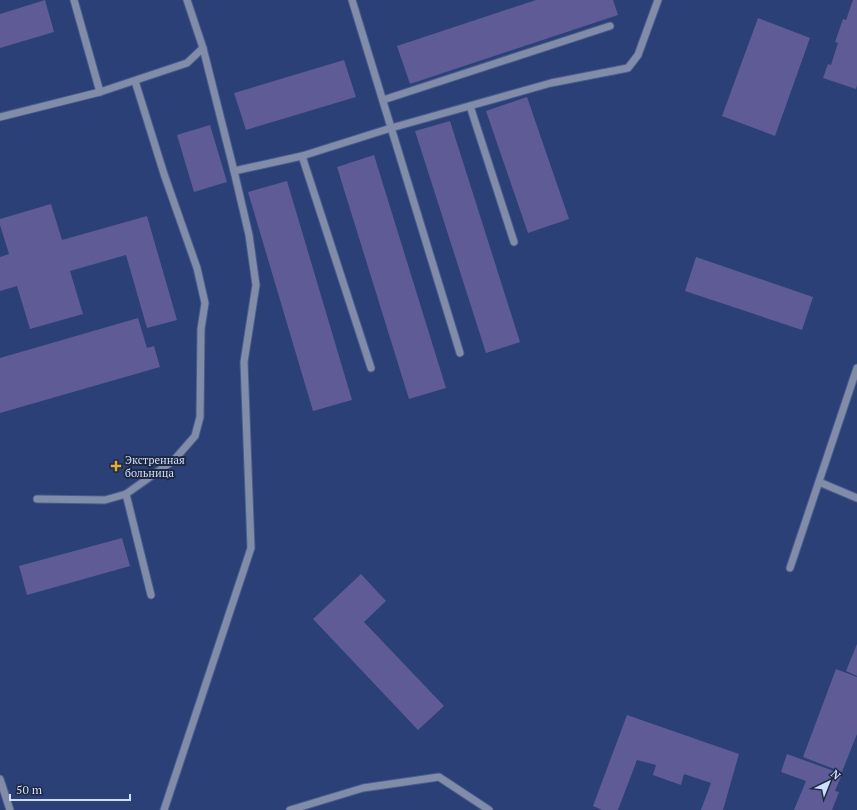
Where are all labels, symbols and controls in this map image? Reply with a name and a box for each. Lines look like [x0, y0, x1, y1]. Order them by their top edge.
place label: Экстренная больница [125, 453, 185, 480]
marker: Экстренная больница [110, 460, 122, 472]
north arrow [809, 762, 849, 802]
text: N [828, 767, 844, 783]
scale bar [10, 776, 130, 802]
text: 50 m [16, 782, 43, 797]

